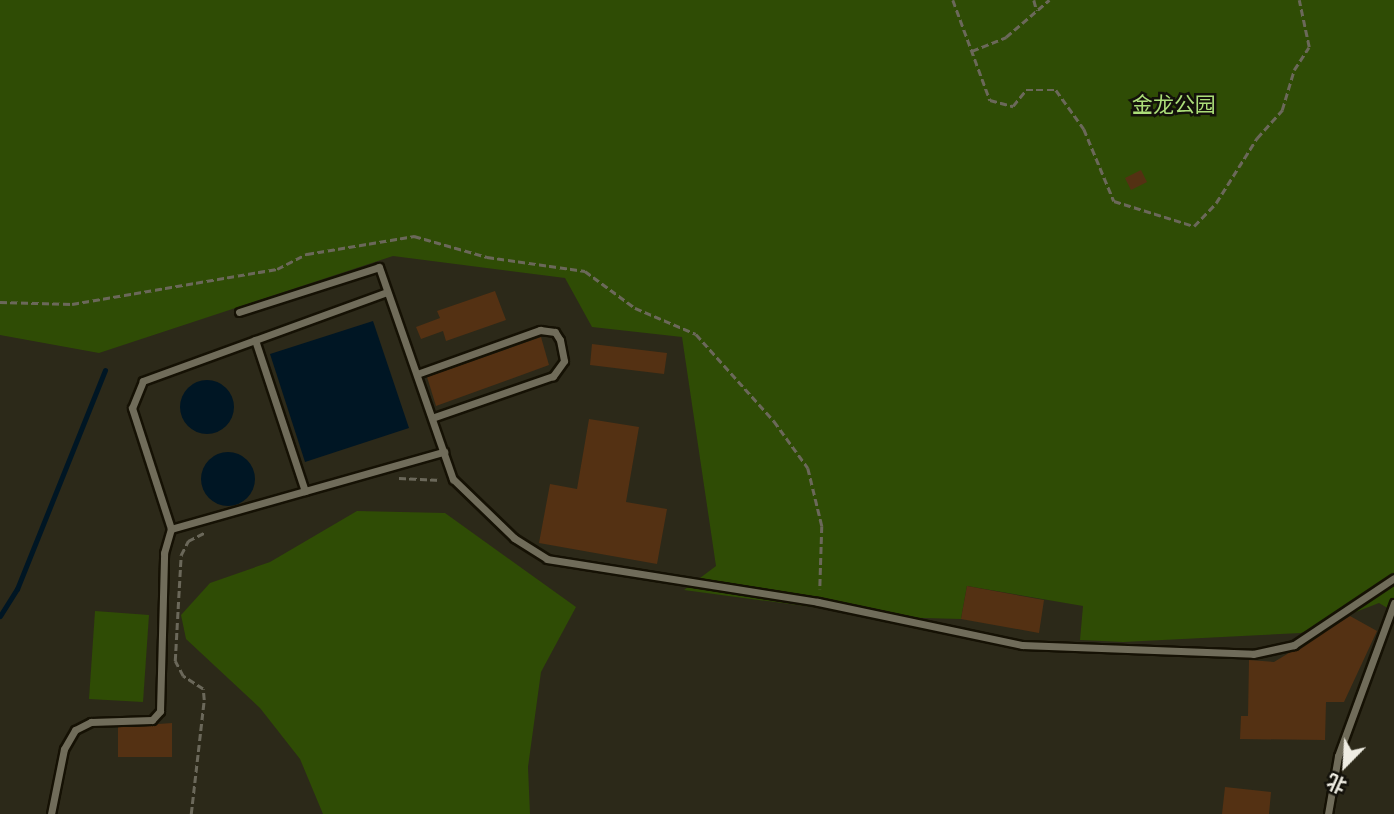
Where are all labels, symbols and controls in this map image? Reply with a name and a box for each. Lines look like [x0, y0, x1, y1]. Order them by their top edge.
park label: 金龙公园 [1132, 91, 1216, 117]
north arrow [1310, 730, 1380, 800]
text: 北 [1323, 770, 1350, 799]

